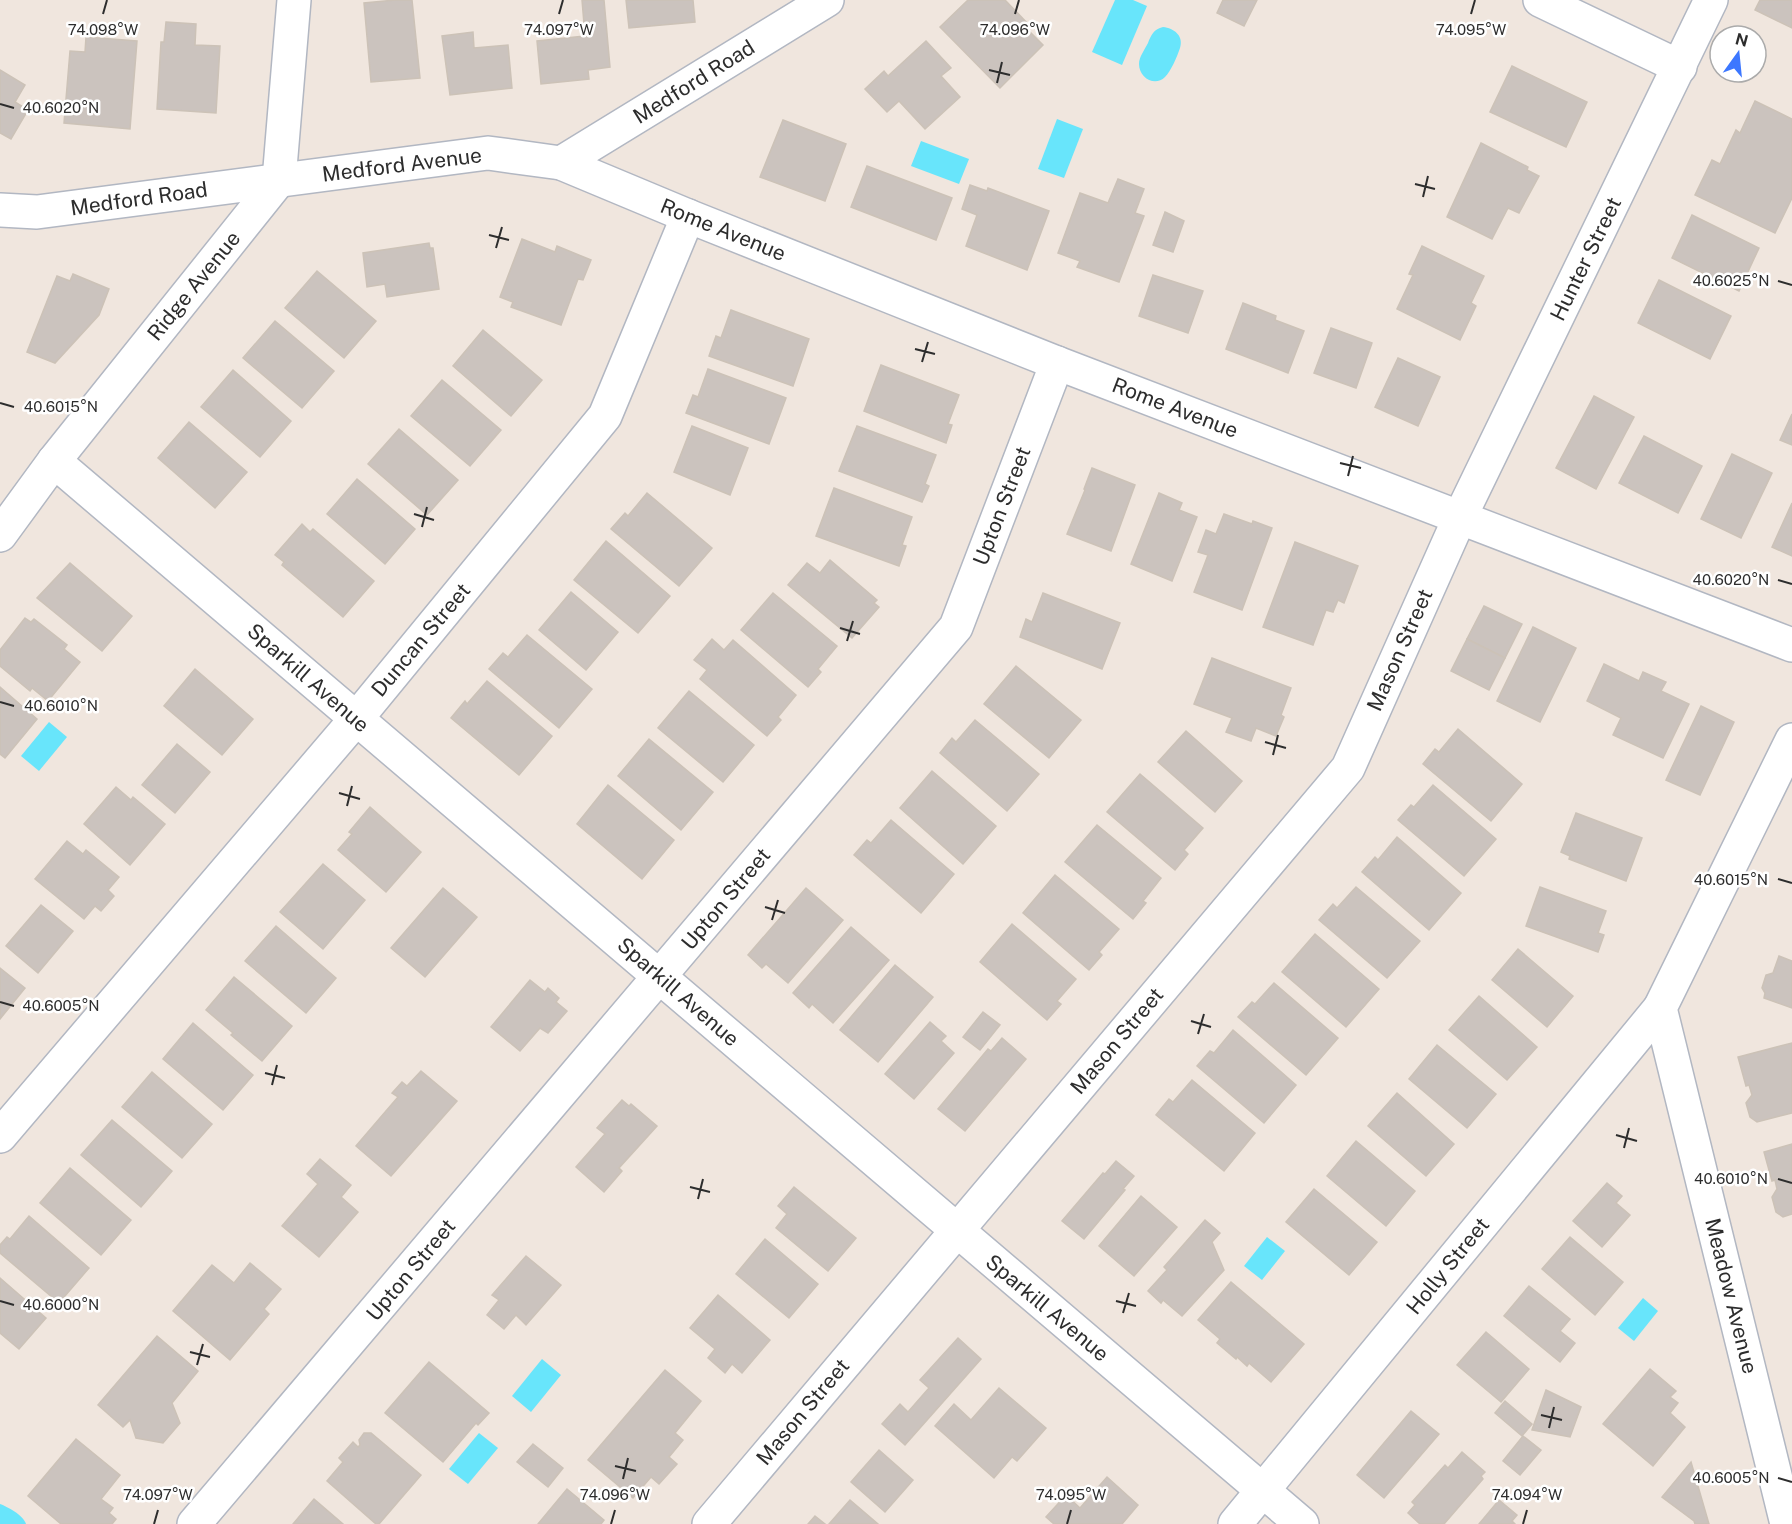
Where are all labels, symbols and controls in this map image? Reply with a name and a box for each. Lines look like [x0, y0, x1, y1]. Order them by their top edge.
text: 74.098°W [68, 21, 138, 38]
text: 74.097°W [524, 21, 594, 38]
text: 74.096°W [980, 21, 1050, 38]
text: 74.095°W [1436, 21, 1506, 38]
north arrow [1708, 24, 1768, 84]
text: N [1733, 29, 1750, 51]
street label: Medford Road [628, 34, 759, 129]
text: 40.6020°N [23, 99, 99, 116]
street label: Medford Avenue [321, 142, 483, 187]
street label: Medford Road [69, 176, 209, 221]
street label: Rome Avenue [657, 193, 789, 266]
street label: Hunter Street [1545, 193, 1626, 325]
street label: Ridge Avenue [142, 226, 245, 345]
text: 40.6025°N [1692, 272, 1770, 289]
street label: Rome Avenue [1109, 372, 1242, 443]
text: 40.6015°N [24, 398, 98, 415]
street label: Upton Street [967, 443, 1036, 569]
text: 40.6020°N [1693, 571, 1769, 588]
street label: Duncan Street [366, 578, 475, 702]
street label: Mason Street [1361, 585, 1438, 715]
street label: Sparkill Avenue [242, 618, 374, 737]
text: 40.6010°N [24, 697, 98, 714]
street label: Upton Street [676, 843, 775, 955]
text: 40.6015°N [1694, 871, 1768, 888]
street label: Sparkill Avenue [612, 932, 744, 1051]
street label: Mason Street [1065, 982, 1168, 1099]
text: 40.6005°N [22, 997, 100, 1014]
text: 40.6010°N [1694, 1170, 1768, 1187]
street label: Holly Street [1401, 1212, 1494, 1319]
street label: Upton Street [361, 1214, 460, 1326]
street label: Meadow Avenue [1700, 1215, 1763, 1376]
street label: Sparkill Avenue [981, 1249, 1114, 1366]
text: 40.6000°N [23, 1296, 99, 1313]
street label: Mason Street [751, 1353, 854, 1470]
text: 40.6005°N [1692, 1469, 1770, 1486]
text: 74.097°W [123, 1486, 193, 1503]
text: 74.096°W [580, 1486, 650, 1503]
text: 74.095°W [1036, 1486, 1106, 1503]
text: 74.094°W [1492, 1486, 1562, 1503]

